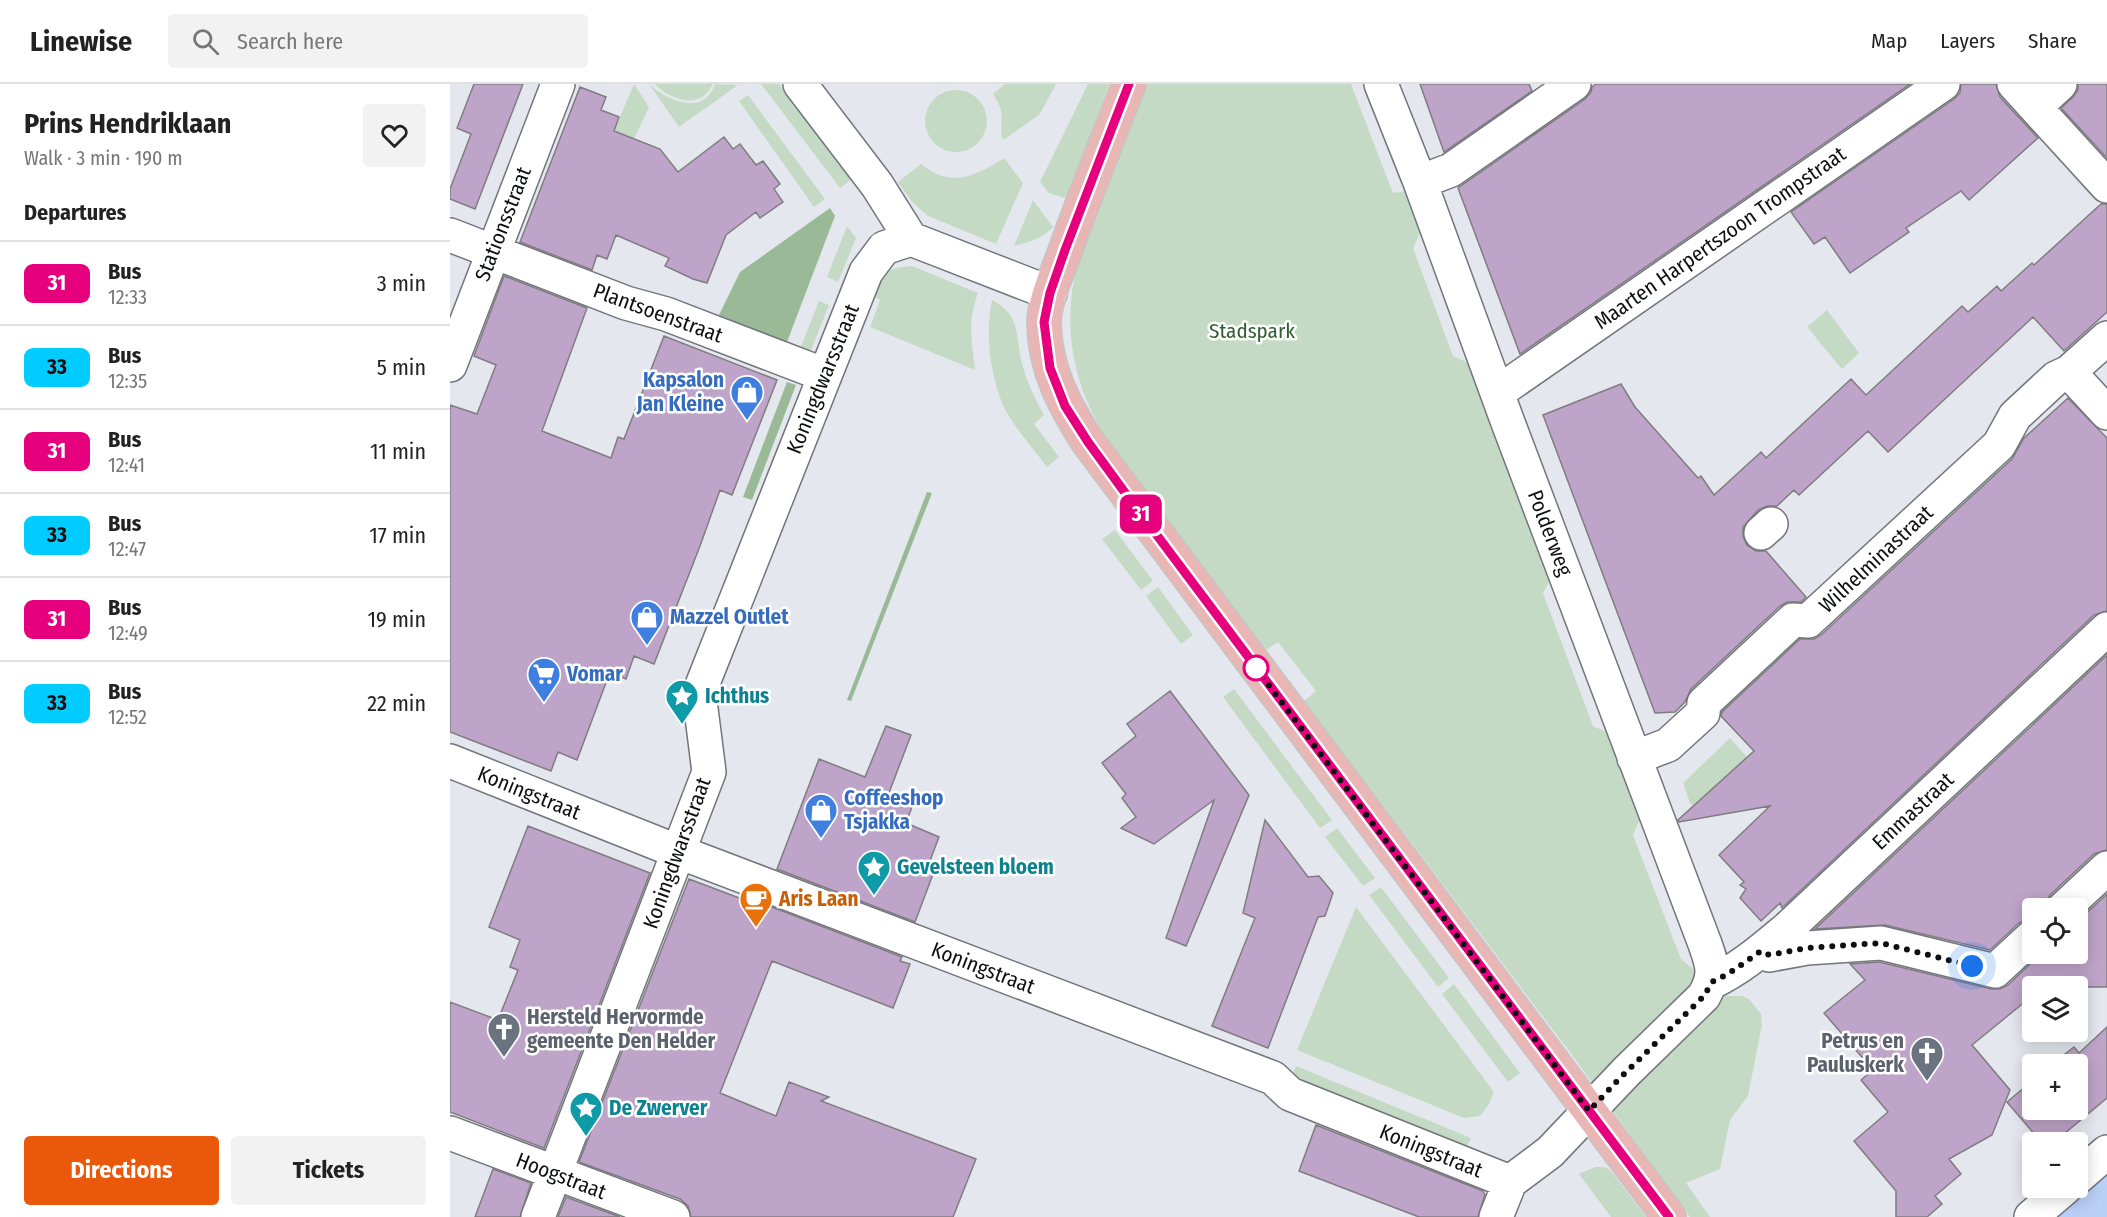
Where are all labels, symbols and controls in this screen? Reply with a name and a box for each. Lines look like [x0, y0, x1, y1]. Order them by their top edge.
search box [168, 14, 588, 68]
text: Linewise [30, 25, 132, 58]
icon: search [189, 25, 222, 58]
text: Search here [237, 28, 343, 55]
text: Map [1871, 28, 1907, 54]
text: Layers [1940, 28, 1995, 54]
text: Share [2028, 28, 2077, 54]
button: heart [363, 104, 426, 167]
text: Prins Hendriklaan [24, 107, 232, 140]
street label: Maarten Harpertszoon Trompstraat [1589, 141, 1851, 335]
text: Walk · 3 min · 190 m [24, 146, 183, 170]
street label: Stationsstraat [469, 163, 537, 285]
text: Departures [24, 199, 126, 226]
text: Bus [108, 258, 141, 285]
text: 31 [48, 270, 66, 296]
text: 3 min [377, 270, 426, 297]
street label: Plantsoenstraat [590, 278, 726, 348]
text: 12:33 [108, 285, 147, 309]
street label: Koningdwarsstraat [781, 300, 865, 458]
park label: Stadspark [1209, 318, 1295, 344]
text: Bus [108, 342, 141, 369]
text: 33 [47, 354, 67, 380]
text: 5 min [377, 354, 426, 381]
place label: Kapsalon Jan Kleine [636, 367, 724, 417]
text: 12:35 [108, 369, 147, 393]
shop icon: Kapsalon Jan Kleine [729, 374, 765, 421]
text: Bus [108, 426, 141, 453]
text: 31 [48, 438, 66, 464]
text: 11 min [370, 438, 426, 465]
text: 12:41 [108, 453, 145, 477]
street label: Polderweg [1522, 486, 1578, 580]
line badge: 31 [1114, 494, 1168, 534]
street label: Wilhelminastraat [1814, 500, 1938, 618]
text: 31 [1132, 501, 1150, 527]
text: Bus [108, 510, 141, 537]
text: 33 [47, 522, 67, 548]
text: 17 min [369, 522, 426, 549]
text: 12:47 [108, 537, 146, 561]
text: Bus [108, 594, 141, 621]
shop icon: Mazzel Outlet [629, 599, 665, 646]
place label: Mazzel Outlet [670, 604, 789, 630]
text: 31 [48, 606, 66, 632]
text: 19 min [368, 606, 426, 633]
text: 12:49 [108, 621, 148, 645]
unlabelled marker [1243, 655, 1269, 681]
supermarket icon: Vomar [526, 656, 562, 703]
place label: Vomar [566, 661, 623, 687]
text: Bus [108, 678, 141, 705]
place icon: Ichthus [664, 678, 700, 725]
place label: Ichthus [705, 683, 769, 709]
text: 33 [47, 690, 67, 716]
text: 22 min [367, 690, 426, 717]
text: 12:52 [108, 705, 147, 729]
street label: Koningstraat [474, 761, 584, 825]
street label: Emmastraat [1867, 767, 1959, 855]
street label: Koningdwarsstraat [638, 773, 717, 932]
place label: Coffeeshop Tsjakka [844, 785, 944, 835]
shop icon: Coffeeshop Tsjakka [803, 792, 839, 839]
place icon: Gevelsteen bloem [856, 849, 892, 896]
place label: Gevelsteen bloem [897, 854, 1054, 880]
cafe icon: Aris Laan [738, 881, 774, 928]
place label: Aris Laan [778, 886, 859, 912]
map controls [2022, 898, 2088, 1198]
button: locate [2022, 898, 2088, 964]
street label: Koningstraat [928, 936, 1039, 1000]
your location [1957, 951, 1987, 981]
button: layers [2022, 976, 2088, 1042]
place label: Hersteld Hervormde gemeente Den Helder [527, 1004, 715, 1054]
church icon: Hersteld Hervormde gemeente Den Helder [486, 1011, 522, 1058]
place label: Petrus en Pauluskerk [1807, 1028, 1904, 1078]
church icon: Petrus en Pauluskerk [1909, 1035, 1945, 1082]
button: + [2022, 1054, 2088, 1120]
place icon: De Zwerver [568, 1090, 604, 1137]
place label: De Zwerver [609, 1095, 708, 1121]
street label: Koningstraat [1376, 1119, 1486, 1183]
button: − [2022, 1132, 2088, 1198]
button: Directions [24, 1136, 219, 1205]
button: Tickets [231, 1136, 426, 1205]
street label: Hoogstraat [512, 1147, 610, 1205]

